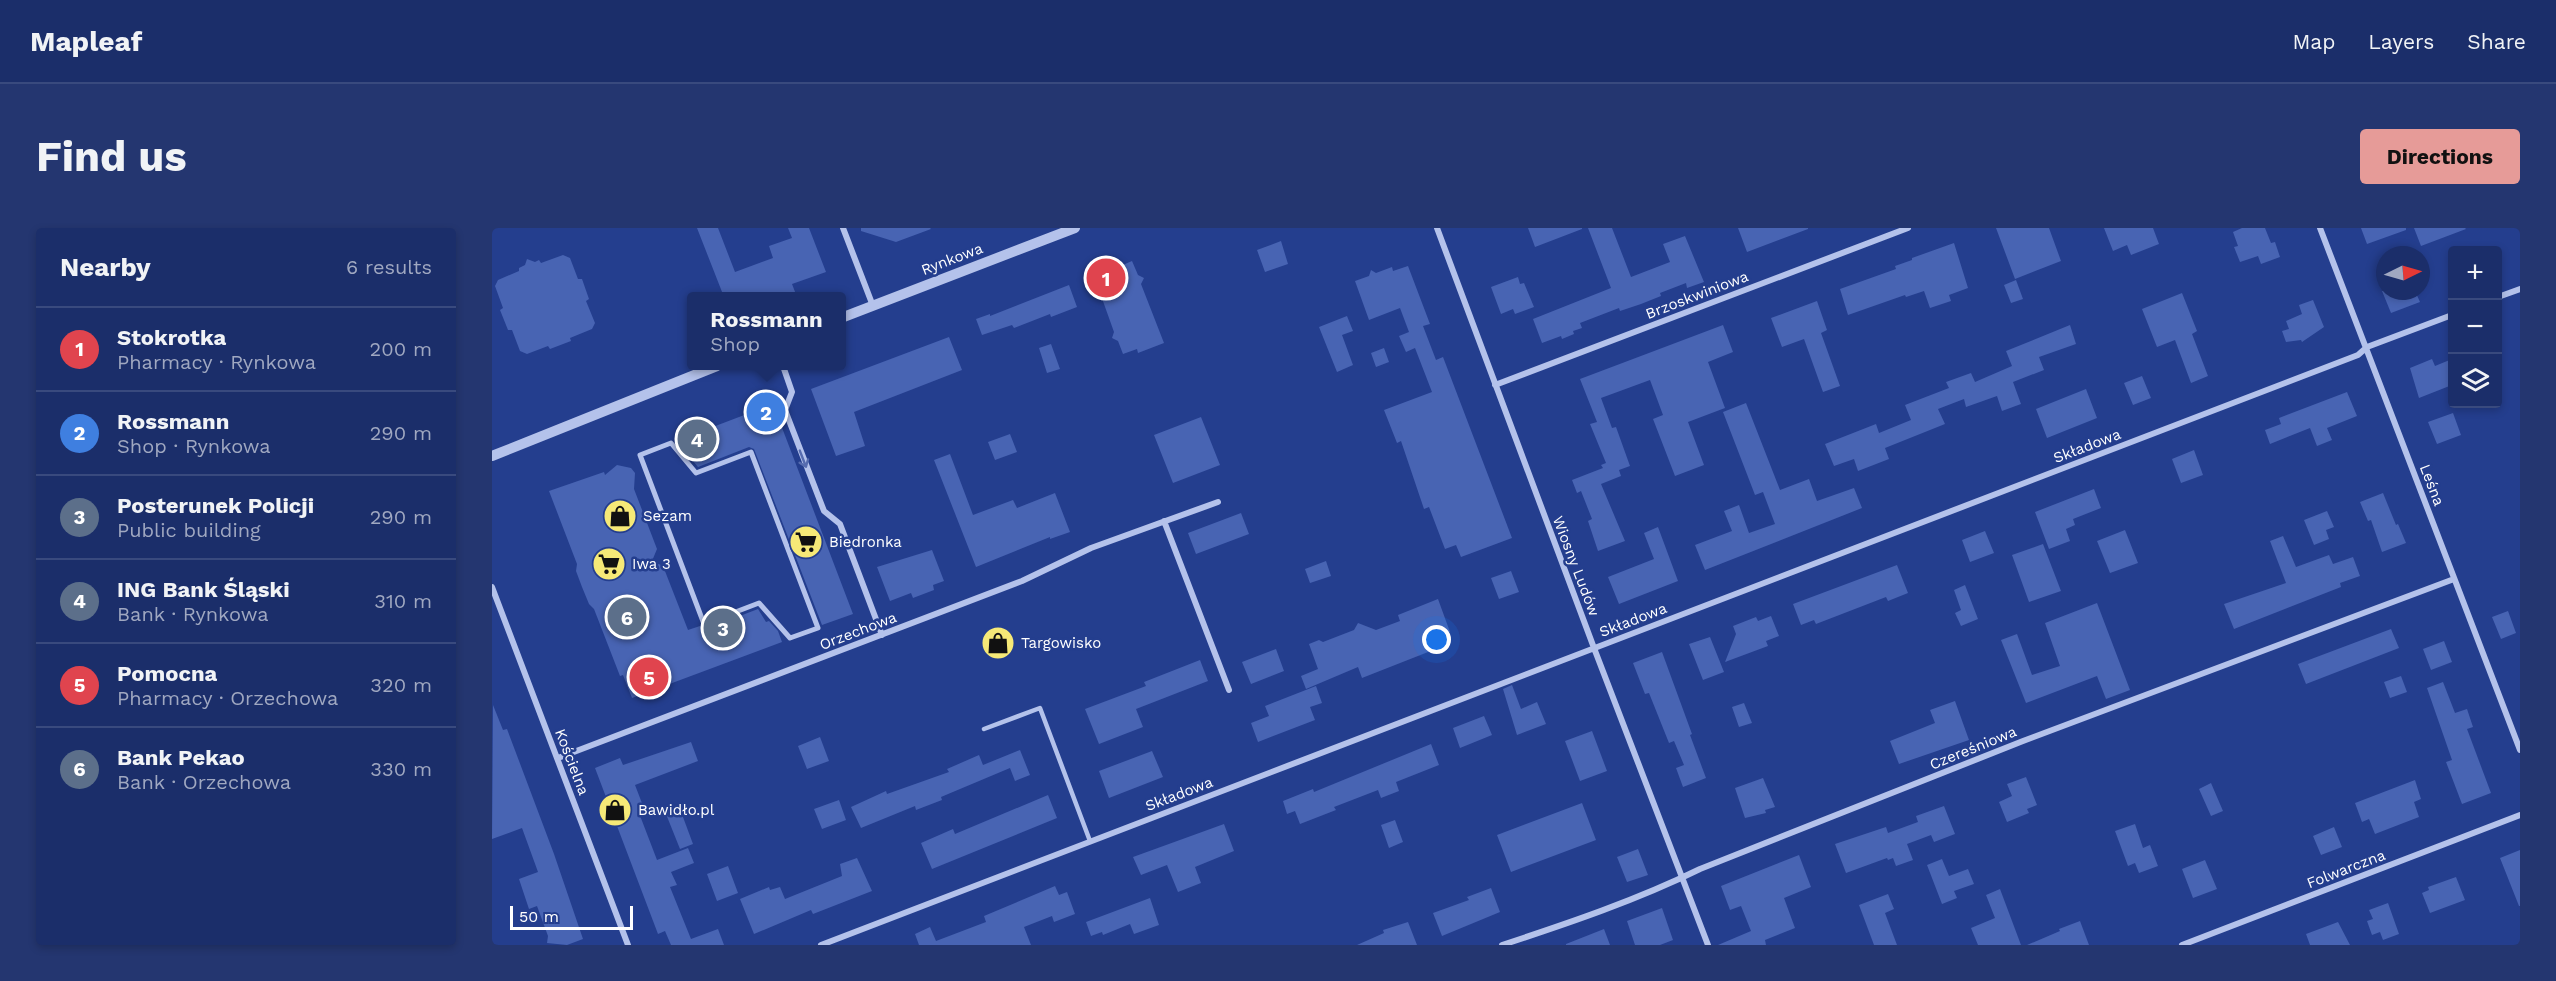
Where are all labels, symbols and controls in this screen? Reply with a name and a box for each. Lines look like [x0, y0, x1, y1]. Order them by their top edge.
text: Mapleaf [30, 25, 142, 58]
text: Map [2292, 29, 2335, 54]
text: Layers [2368, 29, 2434, 54]
text: Share [2467, 29, 2526, 54]
button: Directions [2360, 129, 2520, 184]
text: Find us [36, 132, 187, 181]
street label: Rynkowa [919, 239, 986, 279]
north arrow [2376, 246, 2430, 300]
map controls [2448, 246, 2502, 408]
button: + [2448, 246, 2502, 300]
text: Nearby [60, 252, 151, 282]
text: 6 results [346, 255, 432, 279]
pin: 1 [1086, 256, 1126, 300]
street label: Brzoskwiniowa [1643, 267, 1751, 323]
popup [687, 292, 846, 370]
button: − [2448, 300, 2502, 354]
text: Rossmann [710, 307, 823, 332]
text: Stokrotka [117, 325, 226, 350]
text: Shop [710, 332, 760, 356]
text: 1 [75, 337, 84, 361]
text: 200 m [370, 337, 432, 361]
text: Pharmacy · Rynkowa [117, 350, 316, 374]
button: layers [2448, 354, 2502, 408]
pin: 2 [746, 390, 786, 435]
text: Rossmann [117, 409, 229, 434]
pin: 4 [678, 416, 716, 462]
text: 2 [74, 421, 85, 445]
text: 290 m [370, 421, 432, 445]
street label: Składowa [2051, 425, 2124, 467]
text: Shop · Rynkowa [117, 434, 271, 458]
one-way arrow [798, 449, 809, 468]
street label: Leśna [2416, 462, 2448, 509]
text: Posterunek Policji [117, 493, 314, 518]
shop icon: Sezam [602, 498, 638, 534]
text: 3 [74, 505, 85, 529]
text: 290 m [370, 505, 432, 529]
place label: Sezam [643, 507, 692, 525]
street label: Wiosny Ludów [1549, 513, 1603, 619]
text: Public building [117, 518, 261, 542]
supermarket icon: Biedronka [788, 524, 824, 560]
place label: Biedronka [829, 533, 902, 551]
supermarket icon: Iwa 3 [591, 546, 627, 582]
place label: Iwa 3 [632, 555, 671, 573]
text: ING Bank Śląski [117, 577, 290, 602]
text: 4 [73, 589, 86, 613]
text: 310 m [374, 589, 432, 613]
pin: 6 [608, 594, 646, 640]
street label: Składowa [1597, 599, 1670, 641]
text: Bank · Rynkowa [117, 602, 269, 626]
pin: 3 [704, 606, 742, 650]
street label: Orzechowa [817, 608, 900, 654]
shop icon: Targowisko [980, 625, 1016, 661]
your location [1422, 625, 1451, 654]
place label: Targowisko [1021, 634, 1101, 652]
pin: 5 [630, 654, 668, 700]
text: Pomocna [117, 661, 217, 686]
text: 5 [74, 673, 85, 697]
text: 320 m [370, 673, 432, 697]
text: Pharmacy · Orzechowa [117, 686, 338, 710]
street label: Czereśniowa [1927, 722, 2020, 774]
street label: Kościelna [551, 726, 593, 798]
text: Bank Pekao [117, 745, 245, 770]
text: 6 [73, 757, 86, 781]
text: 330 m [370, 757, 432, 781]
text: Bank · Orzechowa [117, 770, 291, 794]
street label: Składowa [1143, 773, 1216, 815]
shop icon: Bawidło.pl [597, 792, 633, 828]
place label: Bawidło.pl [638, 801, 715, 819]
street label: Folwarczna [2304, 846, 2388, 892]
scale bar [510, 903, 633, 930]
text: 50 m [519, 907, 559, 926]

